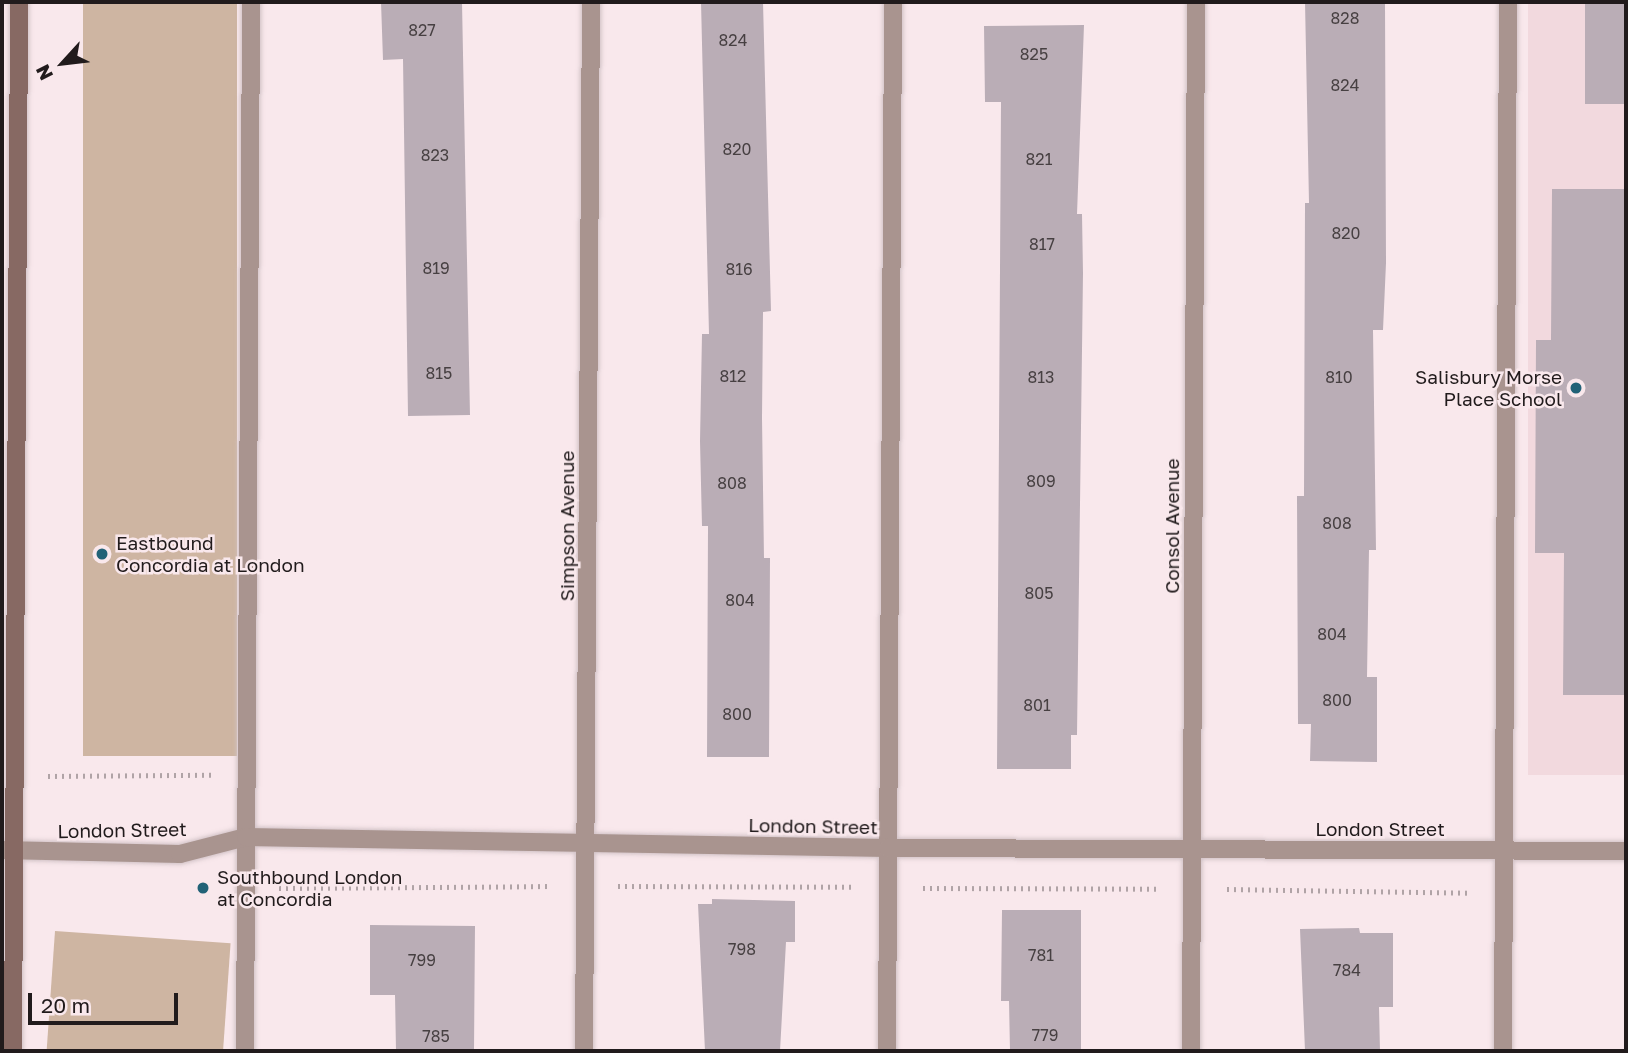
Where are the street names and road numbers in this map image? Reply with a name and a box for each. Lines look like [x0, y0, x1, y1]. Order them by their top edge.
street label: Simpson Avenue [556, 451, 578, 601]
street label: Consol Avenue [1161, 458, 1183, 594]
street label: London Street [748, 813, 878, 839]
street label: London Street [57, 817, 187, 843]
street label: London Street [1315, 818, 1445, 840]

